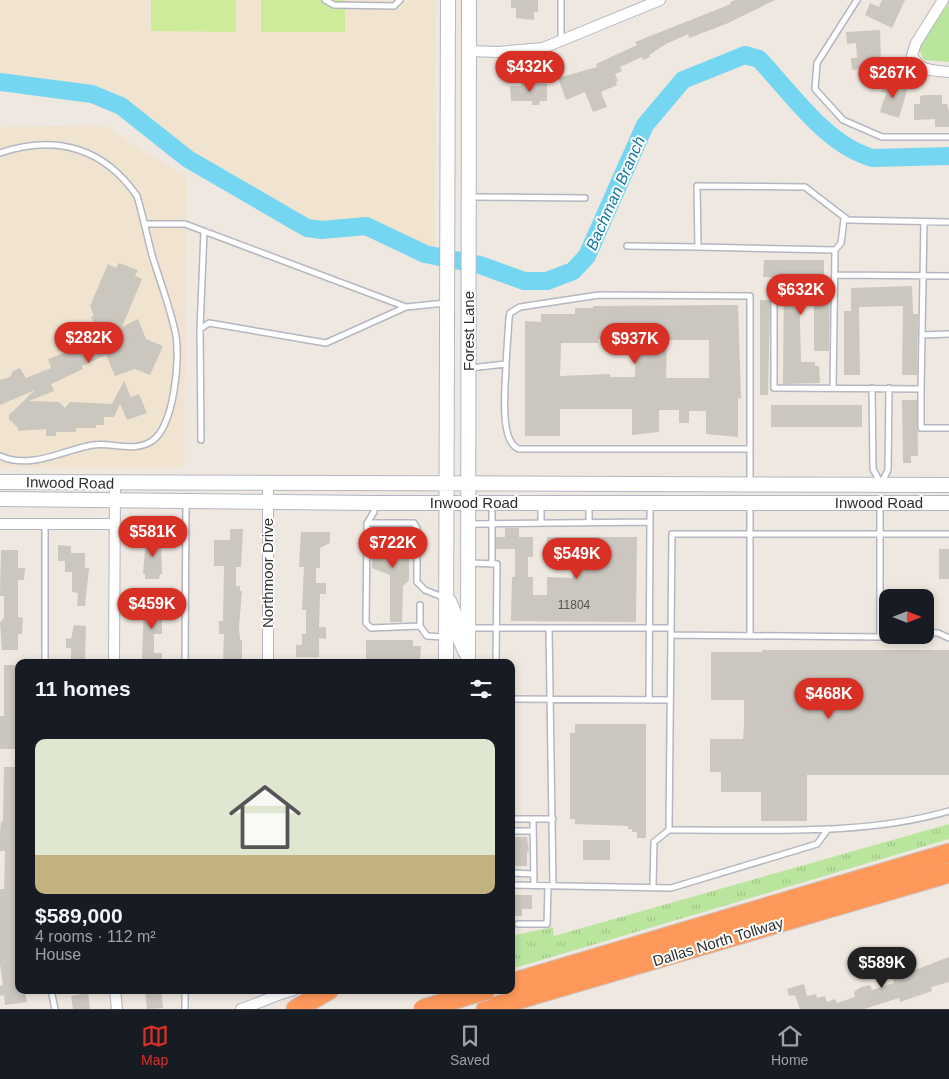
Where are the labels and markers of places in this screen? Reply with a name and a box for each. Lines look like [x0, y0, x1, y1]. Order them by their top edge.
pin: $432K [495, 51, 565, 93]
pin: $267K [858, 56, 928, 99]
pin: $632K [766, 274, 836, 316]
pin: $282K [54, 322, 124, 364]
pin: $937K [600, 322, 670, 365]
pin: $581K [118, 516, 188, 558]
pin: $722K [358, 526, 428, 569]
pin: $549K [542, 538, 612, 580]
pin: $459K [117, 588, 187, 630]
pin: $468K [794, 678, 864, 720]
pin: $589K [847, 946, 917, 989]

